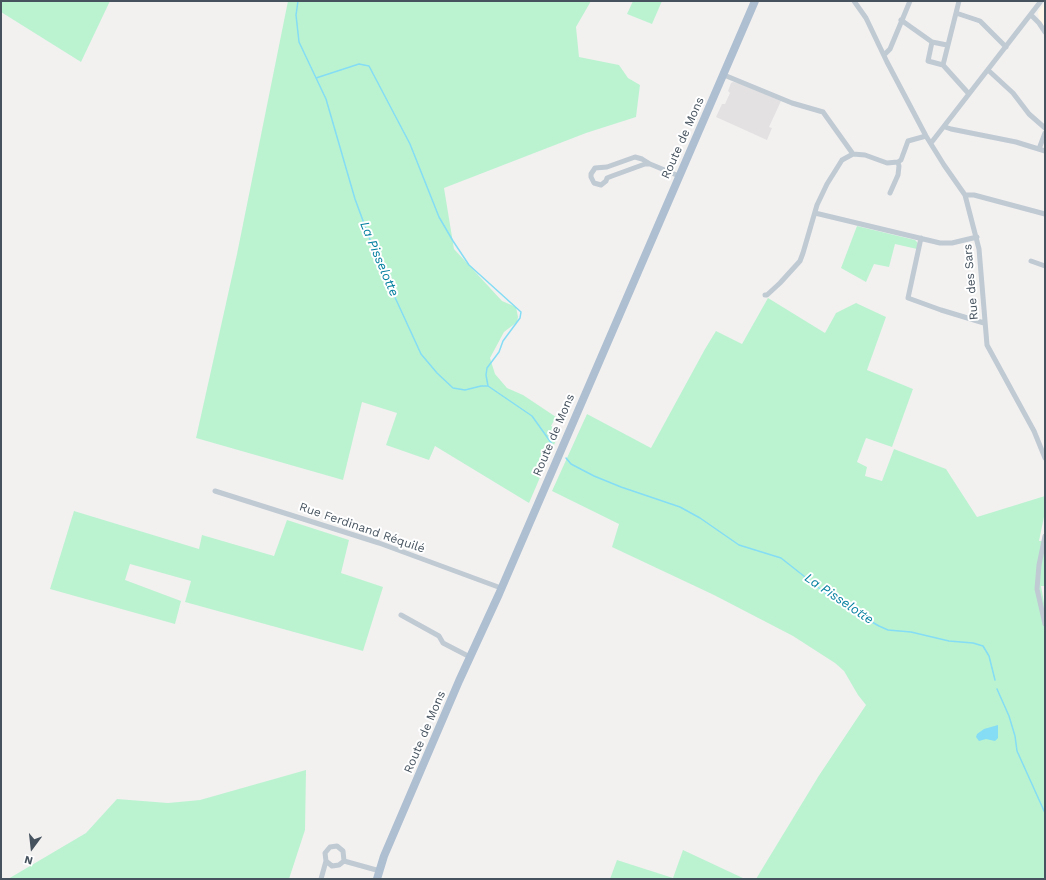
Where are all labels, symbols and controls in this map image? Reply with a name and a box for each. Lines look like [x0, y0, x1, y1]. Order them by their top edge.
street label: Route de Mons [659, 95, 707, 181]
water label: La Pisselotte [356, 219, 402, 299]
street label: Rue des Sars [960, 243, 982, 321]
street label: Route de Mons [530, 392, 578, 478]
street label: Rue Ferdinand Réquilé [297, 500, 427, 556]
water label: La Pisselotte [802, 570, 876, 628]
street label: Route de Mons [401, 689, 449, 775]
north arrow [12, 828, 52, 868]
text: N [23, 853, 34, 867]

